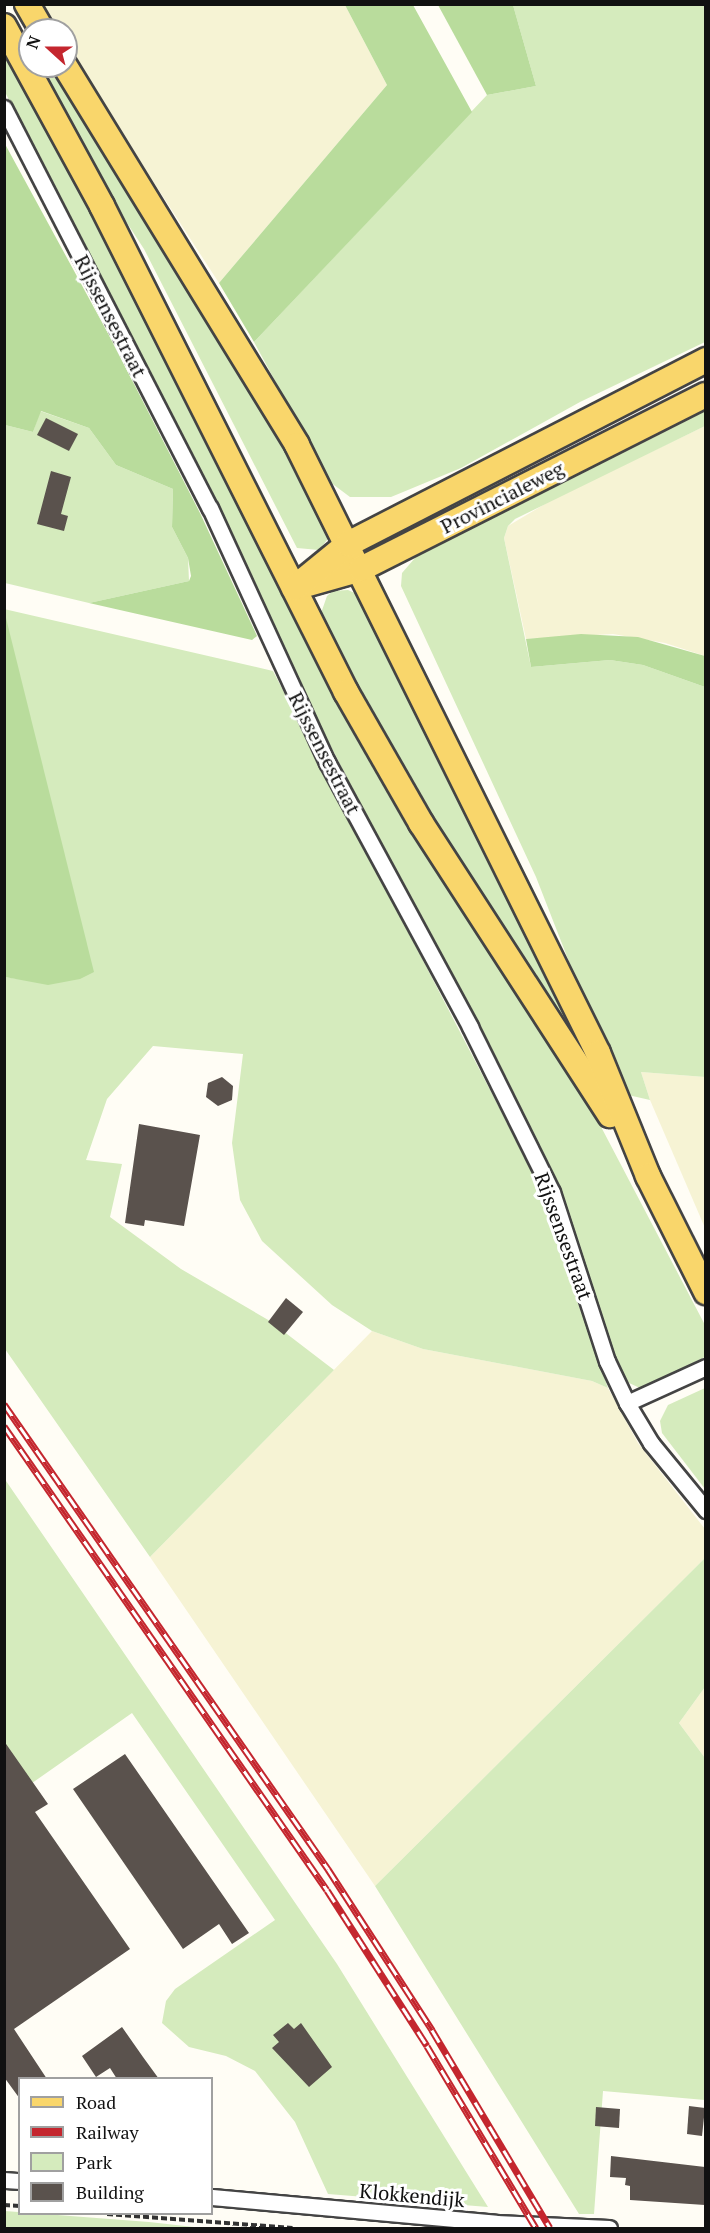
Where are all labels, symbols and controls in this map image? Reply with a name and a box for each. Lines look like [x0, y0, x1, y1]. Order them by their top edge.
north arrow [18, 18, 78, 78]
text: N [21, 33, 46, 52]
street label: Rijssensestraat [70, 251, 152, 381]
street label: Provincialeweg [437, 456, 567, 538]
street label: Rijssensestraat [284, 688, 366, 818]
street label: Rijssensestraat [530, 1169, 598, 1303]
legend [18, 2077, 213, 2215]
text: Road [76, 2090, 116, 2114]
text: Railway [76, 2120, 139, 2144]
text: Park [76, 2150, 112, 2174]
street label: Klokkendijk [358, 2178, 466, 2212]
text: Building [76, 2180, 144, 2204]

